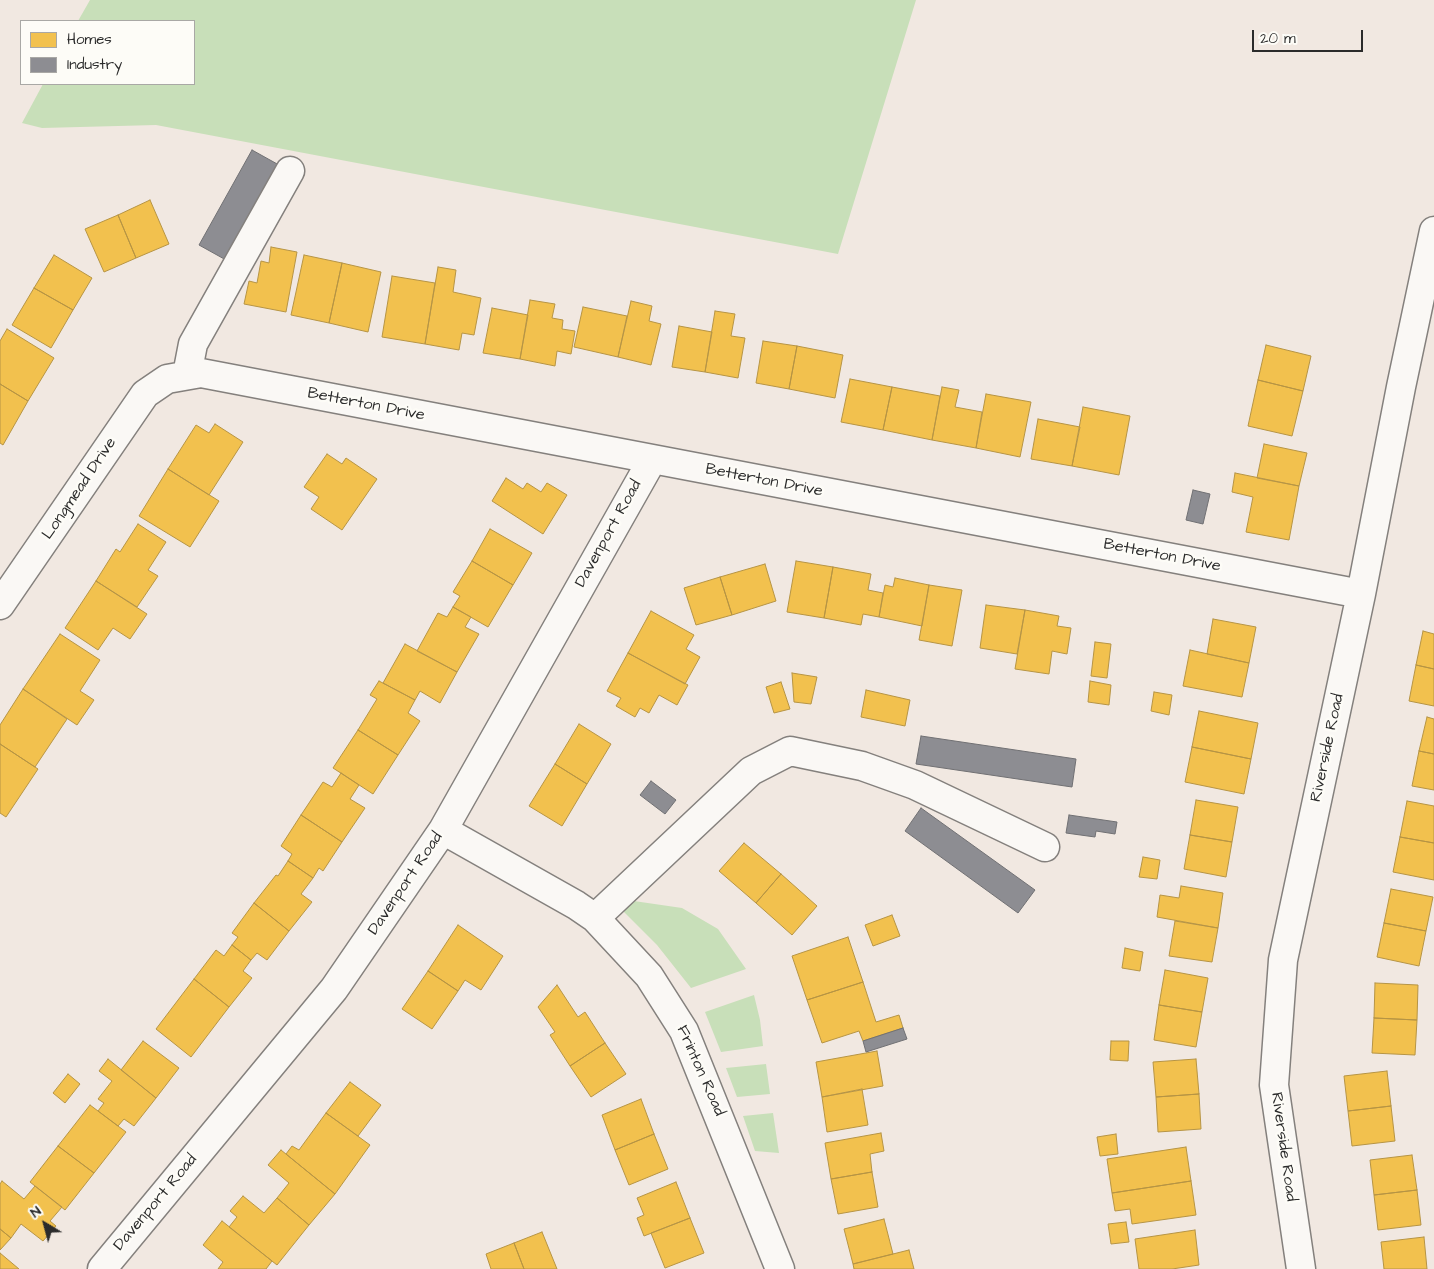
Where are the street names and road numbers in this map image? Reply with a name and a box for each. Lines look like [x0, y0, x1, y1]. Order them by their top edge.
street label: Betterton Drive [306, 384, 426, 426]
street label: Longmead Drive [39, 434, 121, 544]
street label: Betterton Drive [704, 460, 824, 502]
street label: Davenport Road [572, 477, 646, 591]
street label: Betterton Drive [1102, 535, 1222, 577]
street label: Riverside Road [1307, 692, 1349, 804]
street label: Davenport Road [365, 829, 447, 939]
street label: Frinton Road [672, 1023, 728, 1119]
street label: Riverside Road [1266, 1091, 1300, 1203]
street label: Davenport Road [110, 1151, 202, 1255]

